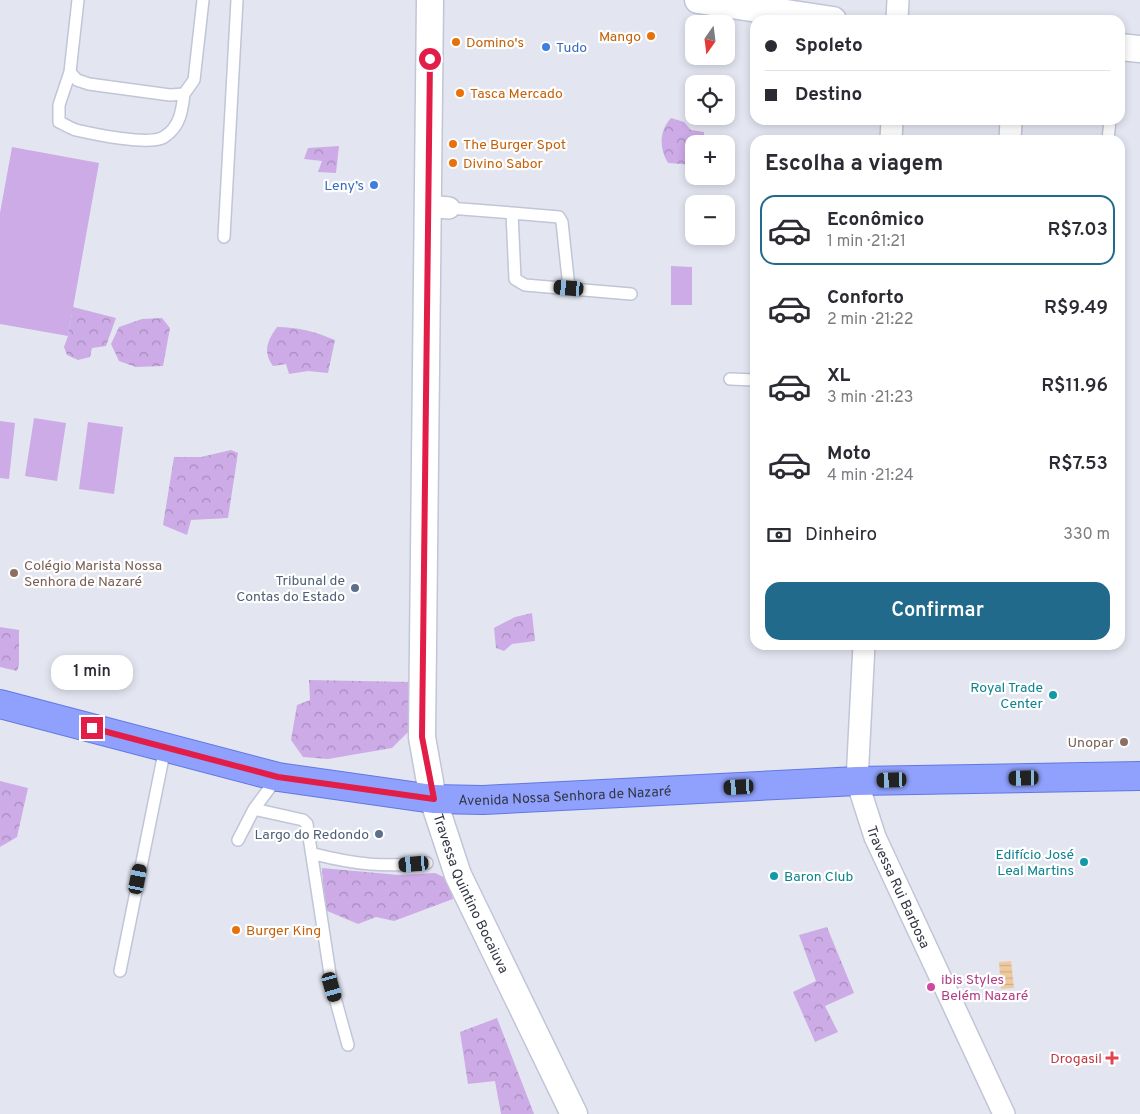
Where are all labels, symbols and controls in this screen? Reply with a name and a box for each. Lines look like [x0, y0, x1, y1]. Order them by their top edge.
north arrow [685, 15, 735, 65]
map controls [685, 15, 735, 245]
place label: Mango [599, 29, 641, 46]
marker: Mango [645, 30, 657, 42]
text: Spoleto [795, 34, 863, 58]
place label: Domino's [466, 35, 524, 52]
marker: Domino's [450, 36, 462, 48]
place label: Tudo [556, 40, 587, 57]
marker: Tudo [540, 41, 552, 53]
route start [419, 48, 441, 70]
button: locate [685, 75, 735, 125]
text: Destino [795, 83, 862, 107]
place label: Tasca Mercado [470, 86, 563, 103]
marker: Tasca Mercado [454, 87, 466, 99]
button: + [685, 135, 735, 185]
place label: The Burger Spot [463, 137, 566, 154]
marker: The Burger Spot [447, 138, 459, 150]
text: Escolha a viagem [765, 151, 943, 178]
place label: Divino Sabor [463, 156, 544, 173]
marker: Divino Sabor [447, 157, 459, 169]
place label: Leny’s [324, 178, 364, 195]
marker: Leny’s [368, 179, 380, 191]
button: − [685, 195, 735, 245]
icon: car [767, 208, 812, 253]
text: Econômico [827, 208, 924, 232]
text: R$7.03 [1048, 218, 1108, 242]
text: 1 min · 21:21 [827, 232, 906, 252]
car [553, 279, 584, 297]
icon: car [767, 286, 812, 331]
text: Conforto [827, 286, 904, 310]
text: R$9.49 [1044, 296, 1108, 320]
text: 2 min · 21:22 [827, 310, 914, 330]
icon: car [767, 364, 812, 409]
text: XL [827, 364, 850, 388]
text: R$11.96 [1041, 374, 1108, 398]
text: 3 min · 21:23 [827, 388, 913, 408]
icon: car [767, 442, 812, 487]
text: Moto [827, 442, 871, 466]
text: R$7.53 [1048, 452, 1108, 476]
text: 4 min · 21:24 [827, 466, 914, 486]
icon: cash [765, 521, 793, 549]
text: Dinheiro [805, 523, 877, 547]
text: 330 m [1063, 525, 1110, 545]
place label: Colégio Marista Nossa Senhora de Nazaré [24, 558, 162, 591]
marker: Colégio Marista Nossa Senhora de Nazaré [8, 567, 20, 579]
place label: Tribunal de Contas do Estado [236, 573, 345, 606]
marker: Tribunal de Contas do Estado [349, 582, 361, 594]
button: Confirmar [765, 582, 1110, 640]
callout: 1 min [51, 656, 133, 690]
text: 1 min [73, 662, 111, 682]
place label: Royal Trade Center [970, 680, 1044, 713]
marker: Royal Trade Center [1047, 689, 1059, 701]
route end [81, 717, 103, 739]
place label: Unopar [1067, 735, 1115, 752]
marker: Unopar [1118, 736, 1130, 748]
car [1008, 770, 1039, 786]
car [876, 772, 907, 788]
car [723, 779, 754, 795]
street label: Avenida Nossa Senhora de Nazaré [458, 783, 672, 810]
street label: Travessa Quintino Bocaiuva [428, 812, 512, 977]
street label: Travessa Rui Barbosa [862, 824, 933, 952]
place label: Largo do Redondo [255, 827, 369, 844]
marker: Largo do Redondo [373, 828, 385, 840]
place label: Edifício José Leal Martins [996, 847, 1074, 880]
car [398, 855, 429, 873]
marker: Edifício José Leal Martins [1078, 856, 1090, 868]
car [127, 863, 148, 895]
place label: Baron Club [784, 869, 853, 886]
marker: Baron Club [768, 870, 780, 882]
place label: Burger King [246, 923, 321, 940]
marker: Burger King [230, 924, 242, 936]
car [320, 971, 343, 1003]
place label: ibis Styles Belém Nazaré [941, 972, 1028, 1005]
marker: ibis Styles Belém Nazaré [925, 981, 937, 993]
place label: Drogasil [1050, 1051, 1102, 1068]
marker: Drogasil [1106, 1052, 1118, 1064]

